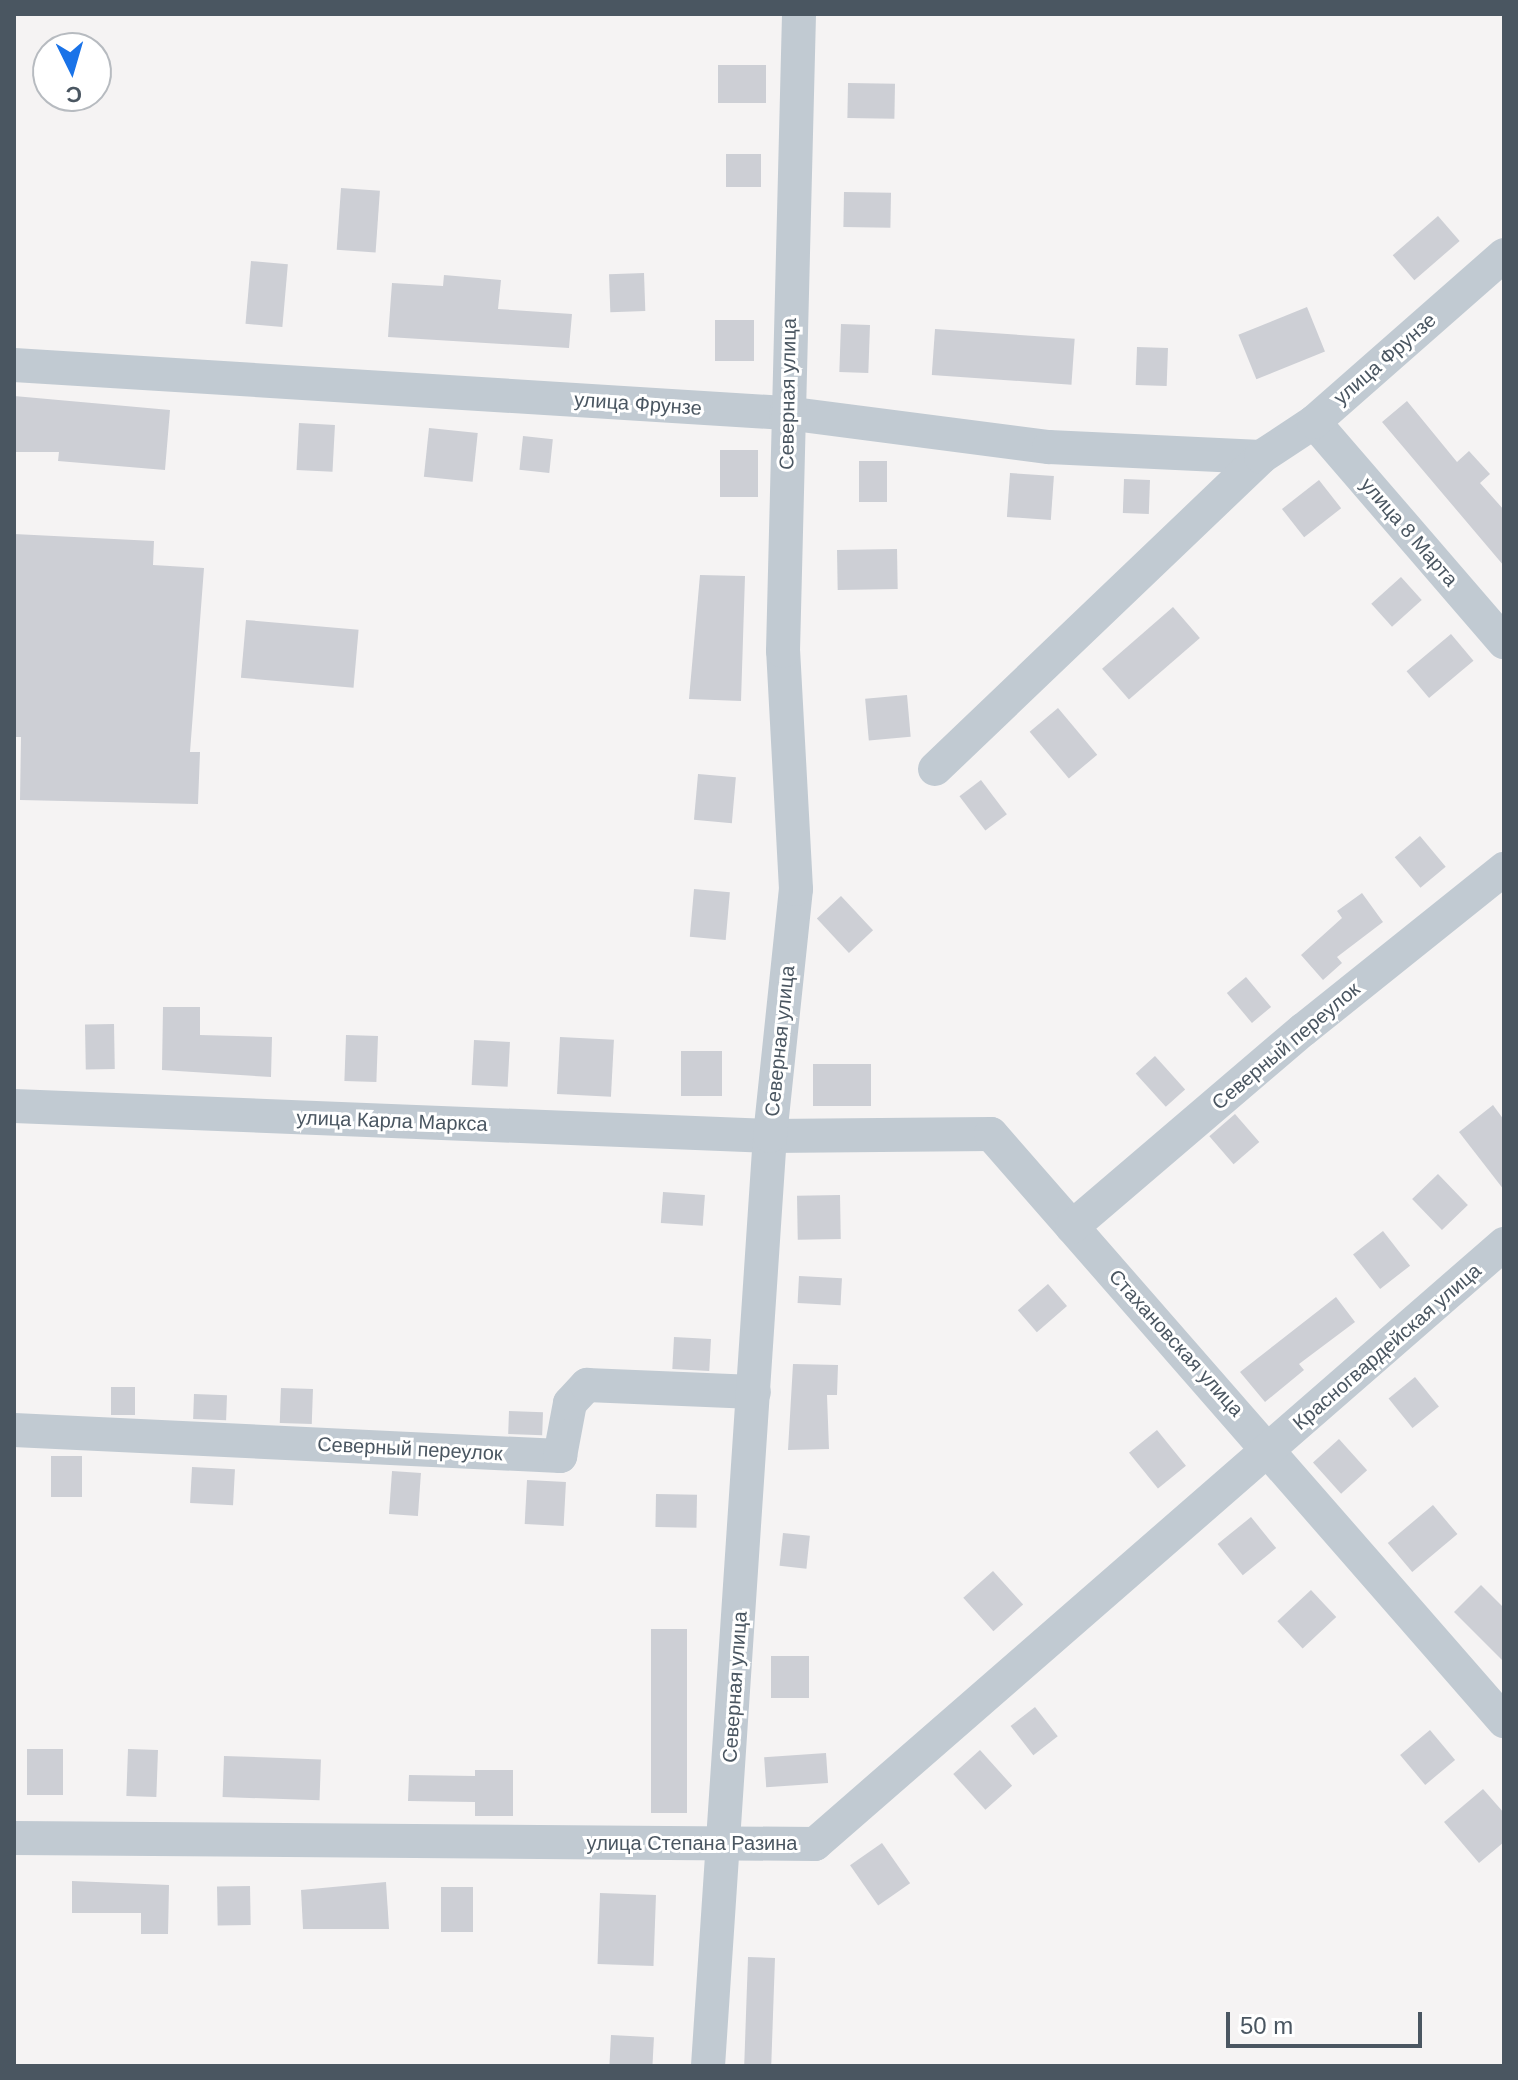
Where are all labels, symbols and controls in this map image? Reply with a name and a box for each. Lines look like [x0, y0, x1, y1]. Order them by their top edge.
north arrow [32, 32, 112, 112]
text: С [65, 81, 83, 108]
street label: улица Фрунзе [1329, 308, 1441, 410]
street label: Северная улица [775, 318, 801, 470]
street label: улица Фрунзе [573, 388, 703, 420]
street label: улица 8 Марта [1355, 473, 1463, 591]
street label: Северная улица [760, 964, 800, 1118]
street label: Северный переулок [1207, 977, 1365, 1115]
street label: улица Карла Маркса [296, 1106, 488, 1136]
street label: Красногвардейская улица [1288, 1259, 1486, 1435]
street label: Стахановская улица [1104, 1265, 1248, 1421]
street label: Северный переулок [317, 1432, 503, 1466]
street label: Северная улица [718, 1610, 752, 1764]
street label: улица Степана Разина [587, 1831, 797, 1855]
scale bar [1230, 1996, 1426, 2046]
text: 50 m [1240, 2012, 1293, 2039]

